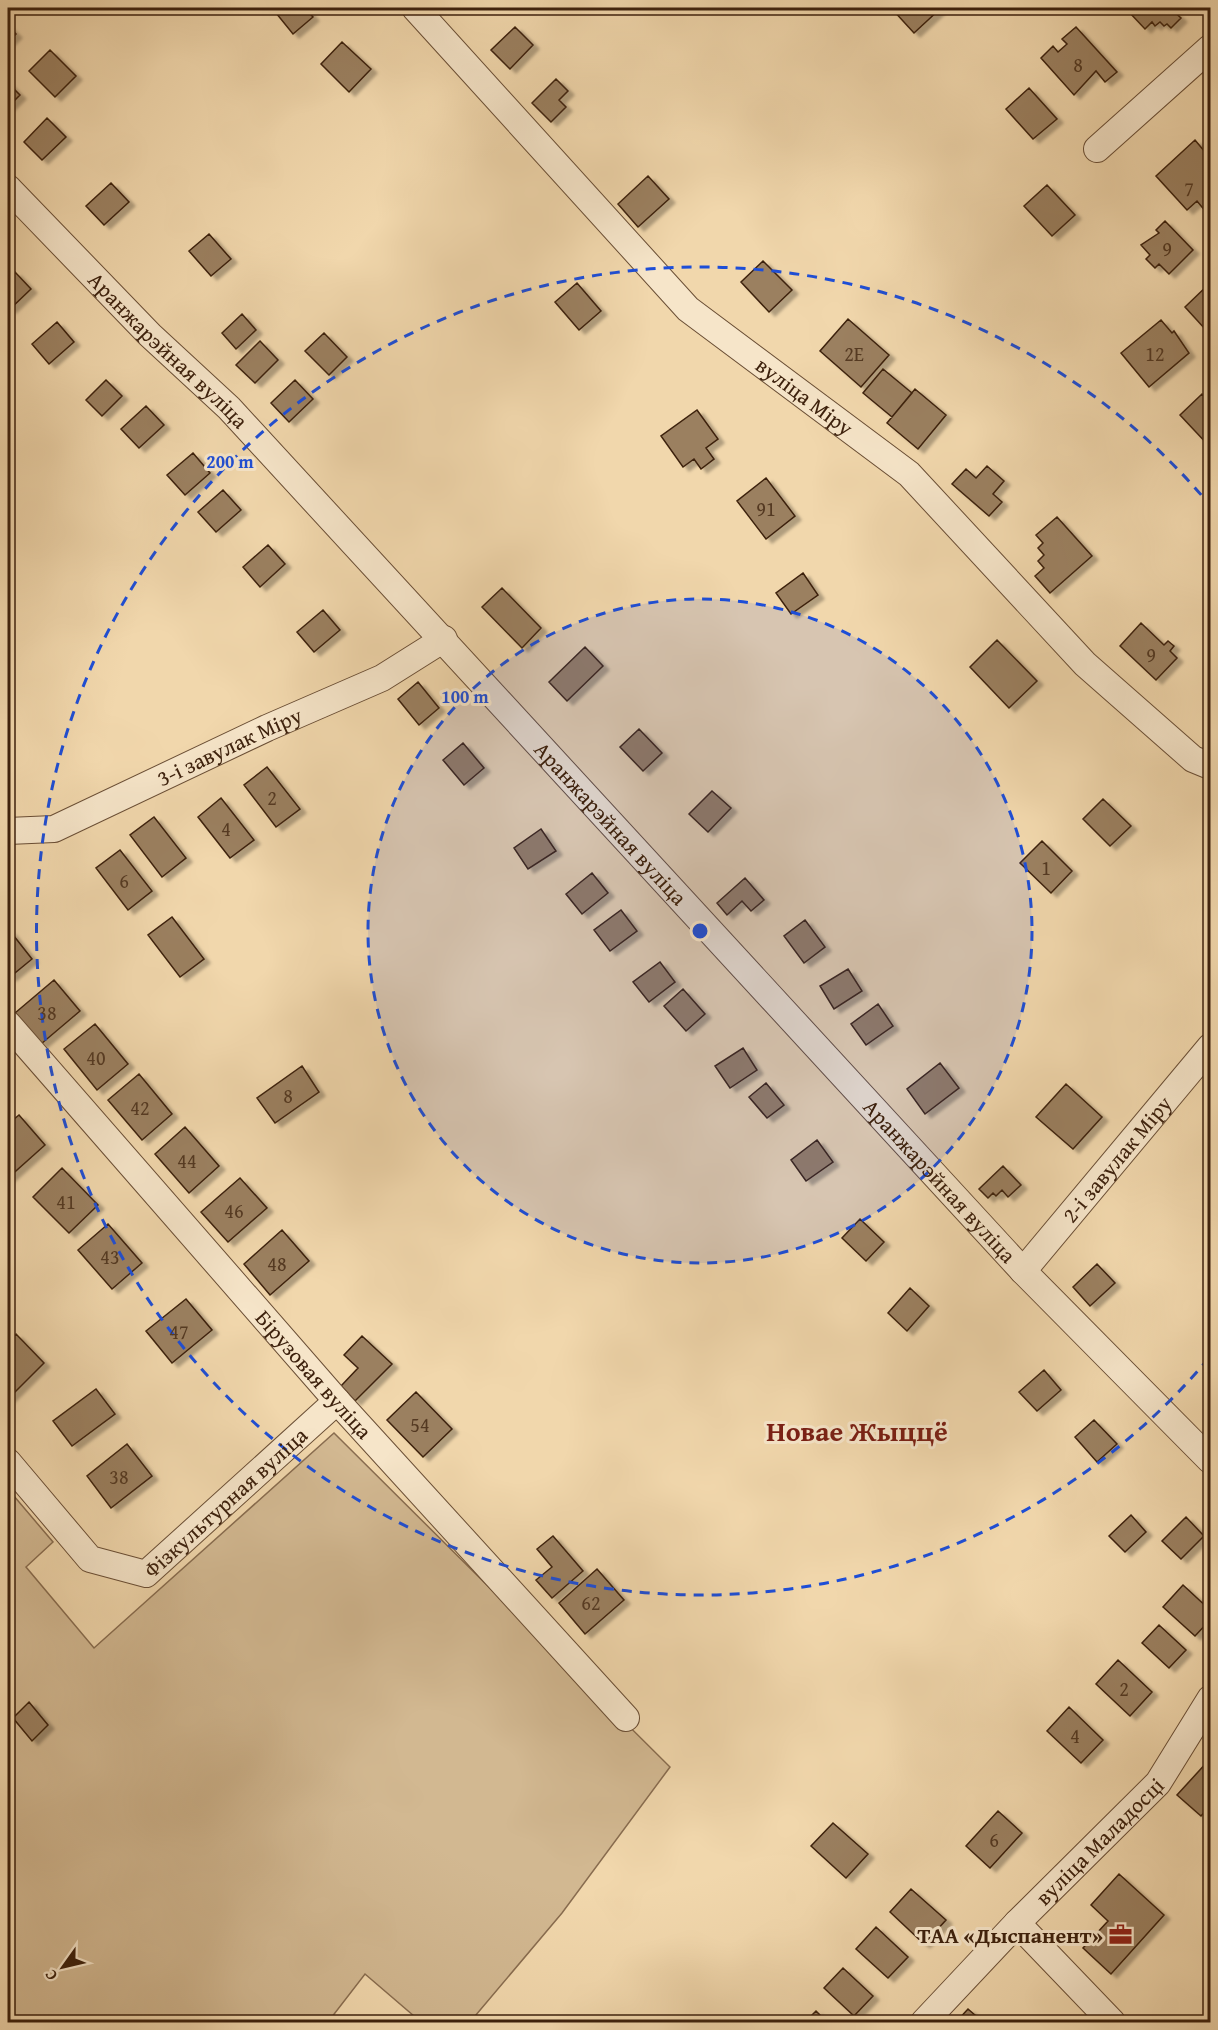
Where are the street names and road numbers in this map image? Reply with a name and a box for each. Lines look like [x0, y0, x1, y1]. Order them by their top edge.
street label: Аранжарэйная вуліца [81, 264, 256, 436]
street label: вуліца Міру [749, 349, 860, 443]
street label: 3-і завулак Міру [152, 699, 307, 794]
street label: Аранжарэйная вуліца [527, 734, 695, 913]
street label: 2-і завулак Міру [1054, 1089, 1179, 1229]
street label: Аранжарэйная вуліца [856, 1092, 1024, 1270]
street label: Бірузовая вуліца [248, 1302, 380, 1446]
street label: Фізкультурная вуліца [136, 1419, 315, 1585]
street label: вуліца Маладосці [1028, 1770, 1171, 1912]

